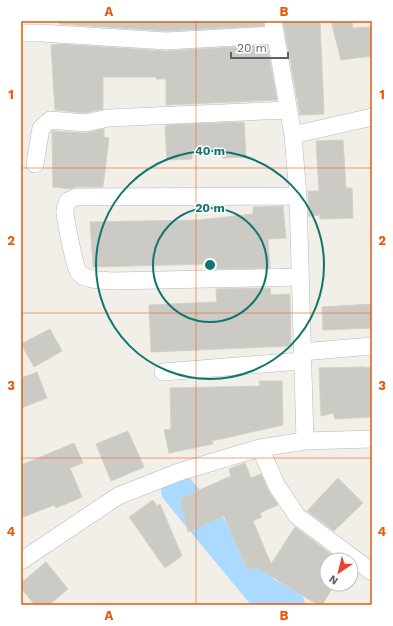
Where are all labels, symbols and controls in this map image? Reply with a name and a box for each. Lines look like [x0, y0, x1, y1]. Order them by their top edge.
text: A [105, 4, 114, 19]
text: B [280, 4, 289, 19]
scale bar [231, 34, 288, 60]
text: 20 m [237, 41, 267, 55]
text: 1 [8, 87, 14, 102]
text: 1 [379, 87, 385, 102]
text: 40 m [195, 144, 225, 158]
text: 20 m [195, 201, 225, 215]
text: 2 [7, 233, 15, 248]
text: 2 [378, 233, 386, 248]
centre of rings [203, 258, 217, 272]
text: 3 [7, 378, 15, 393]
text: 3 [378, 378, 386, 393]
text: 4 [7, 524, 16, 539]
text: 4 [378, 524, 387, 539]
north arrow [319, 552, 359, 592]
text: N [326, 572, 341, 587]
text: A [105, 608, 114, 623]
text: B [280, 608, 289, 623]

